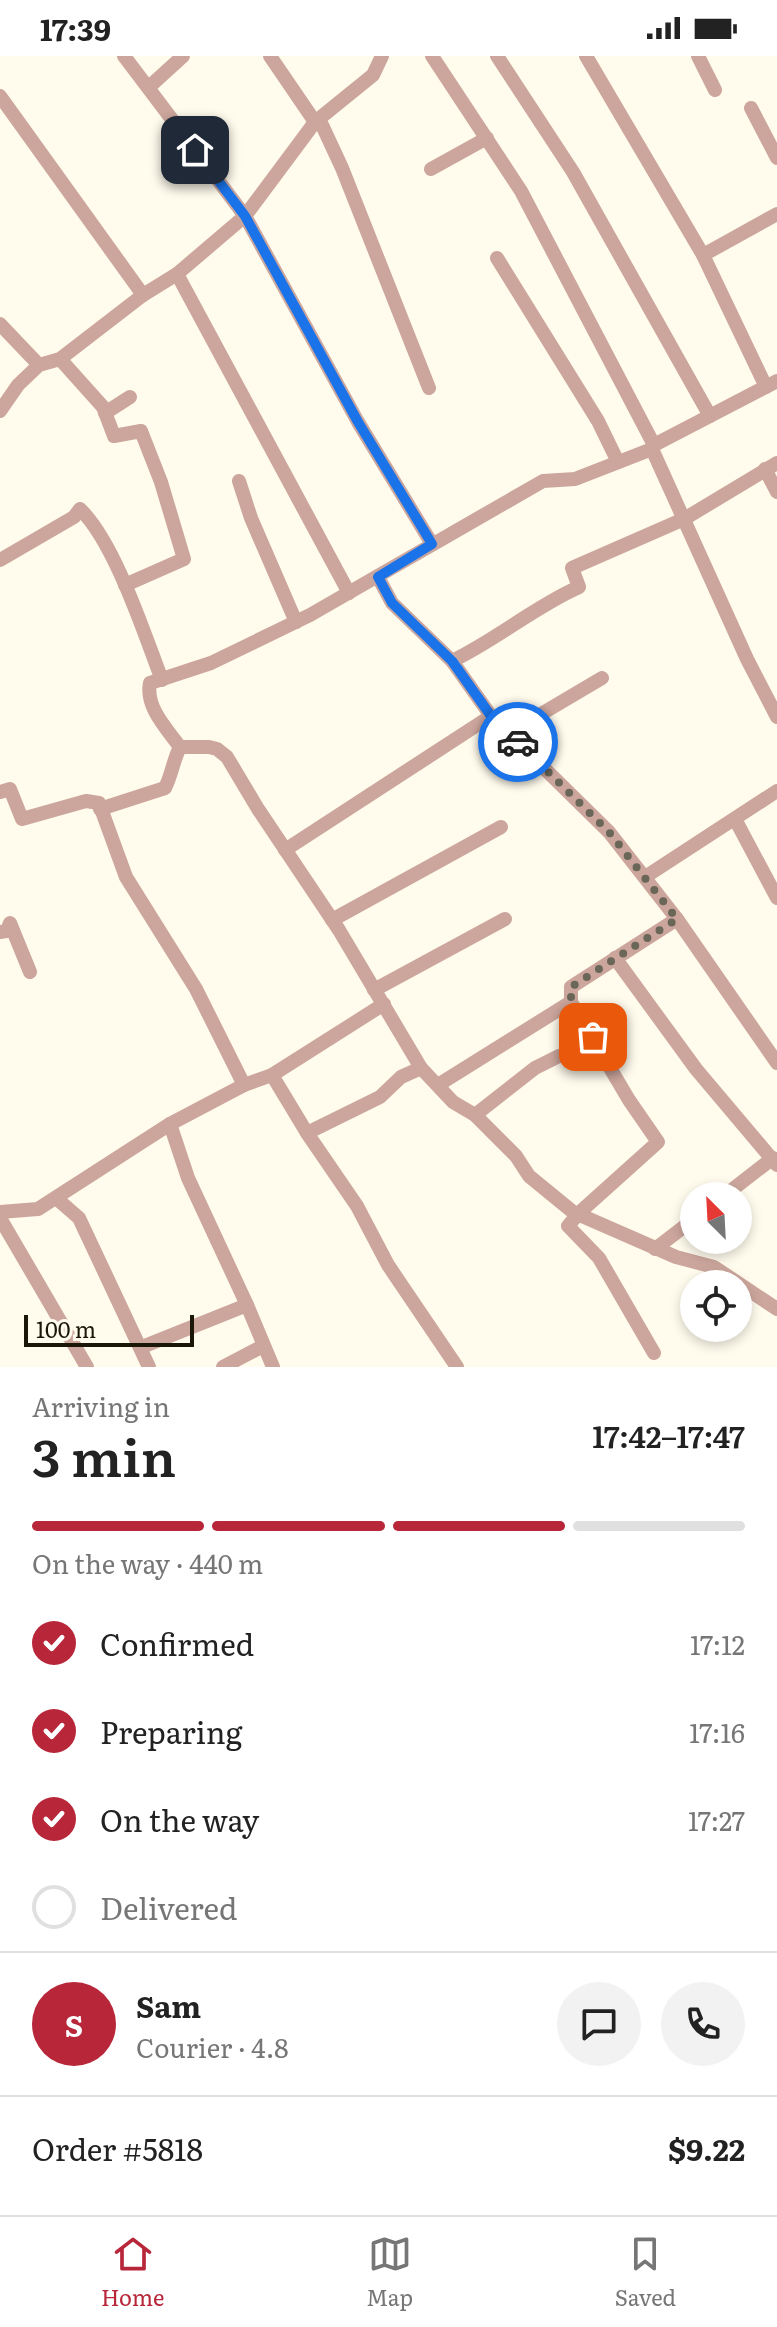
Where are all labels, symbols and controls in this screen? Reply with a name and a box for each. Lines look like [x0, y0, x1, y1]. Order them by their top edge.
text: 17:39 [40, 6, 111, 50]
pin [161, 116, 229, 184]
icon: home [173, 128, 217, 172]
courier [478, 702, 558, 782]
icon: car [496, 720, 540, 764]
pin [559, 1003, 627, 1071]
icon: bag [571, 1015, 615, 1059]
north arrow [680, 1182, 752, 1254]
map controls [680, 1182, 752, 1342]
button: locate [680, 1270, 752, 1342]
scale bar [24, 1311, 194, 1347]
text: 100 m [36, 1312, 96, 1345]
text: Arriving in [32, 1386, 170, 1425]
text: 17:42–17:47 [592, 1413, 745, 1457]
text: 3 min [32, 1416, 176, 1493]
text: On the way · 440 m [32, 1543, 263, 1582]
icon: check [32, 1621, 76, 1665]
text: Confirmed [100, 1621, 254, 1665]
text: 17:12 [690, 1624, 745, 1663]
icon: check [32, 1709, 76, 1753]
text: Preparing [100, 1709, 242, 1753]
text: 17:16 [689, 1712, 745, 1751]
icon: check [32, 1797, 76, 1841]
text: On the way [100, 1797, 259, 1841]
text: 17:27 [688, 1800, 745, 1839]
text: Delivered [100, 1885, 237, 1929]
button: chat [557, 1982, 641, 2066]
button: phone [661, 1982, 745, 2066]
text: Sam [136, 1983, 201, 2027]
text: S [65, 2002, 83, 2046]
text: Courier · 4.8 [136, 2027, 289, 2066]
text: Order #5818 [32, 2126, 203, 2170]
text: $9.22 [668, 2126, 745, 2170]
tab: Home [101, 2232, 164, 2313]
tab: Map [366, 2232, 413, 2313]
tab: Saved [615, 2232, 676, 2313]

